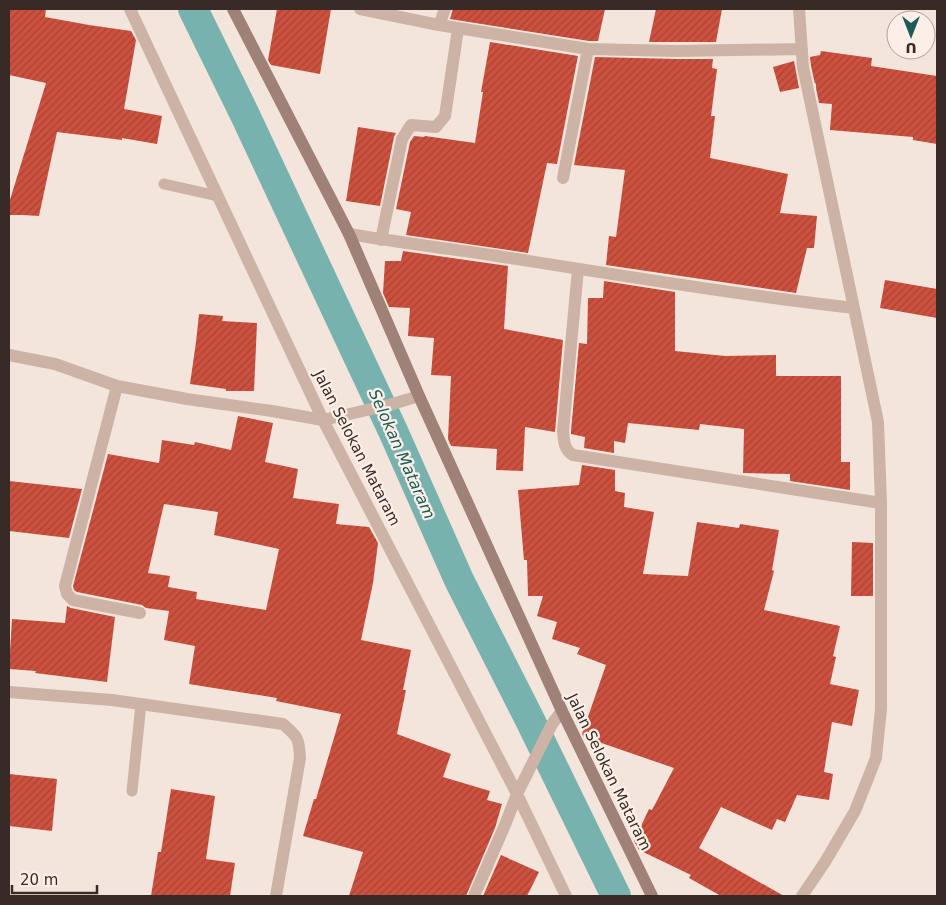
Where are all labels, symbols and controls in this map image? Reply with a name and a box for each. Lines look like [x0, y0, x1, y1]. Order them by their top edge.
north arrow [886, 10, 936, 60]
text: U [905, 40, 917, 56]
street label: Jalan Selokan Mataram [310, 367, 404, 529]
water label: Selokan Mataram [365, 386, 439, 522]
street label: Jalan Selokan Mataram [563, 690, 655, 853]
scale bar [12, 862, 98, 894]
text: 20 m [20, 871, 58, 889]

